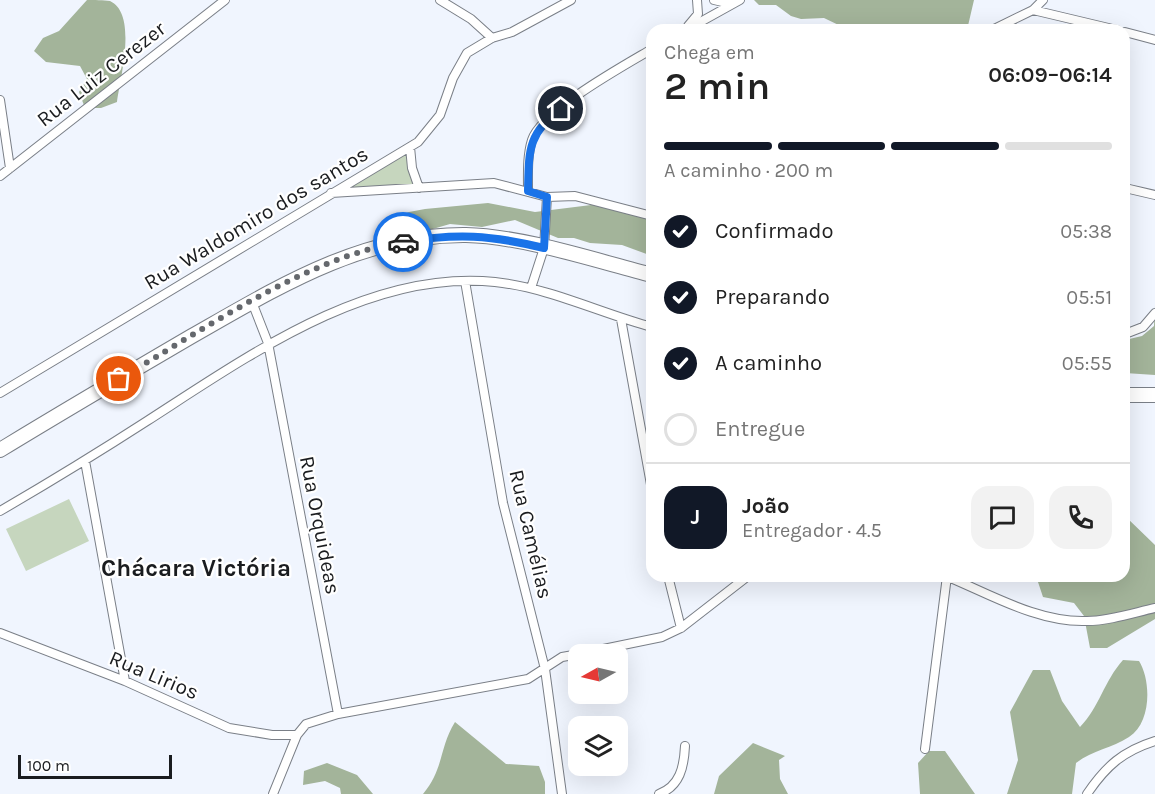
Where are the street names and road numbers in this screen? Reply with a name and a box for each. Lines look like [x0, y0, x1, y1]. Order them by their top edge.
street label: Rua Luiz Cerezer [32, 16, 170, 132]
street label: Rua Waldomiro dos santos [140, 141, 372, 295]
street label: Rua Orquideas [295, 454, 345, 596]
street label: Rua Camélias [504, 467, 558, 601]
street label: Rua Lirios [106, 645, 202, 705]

